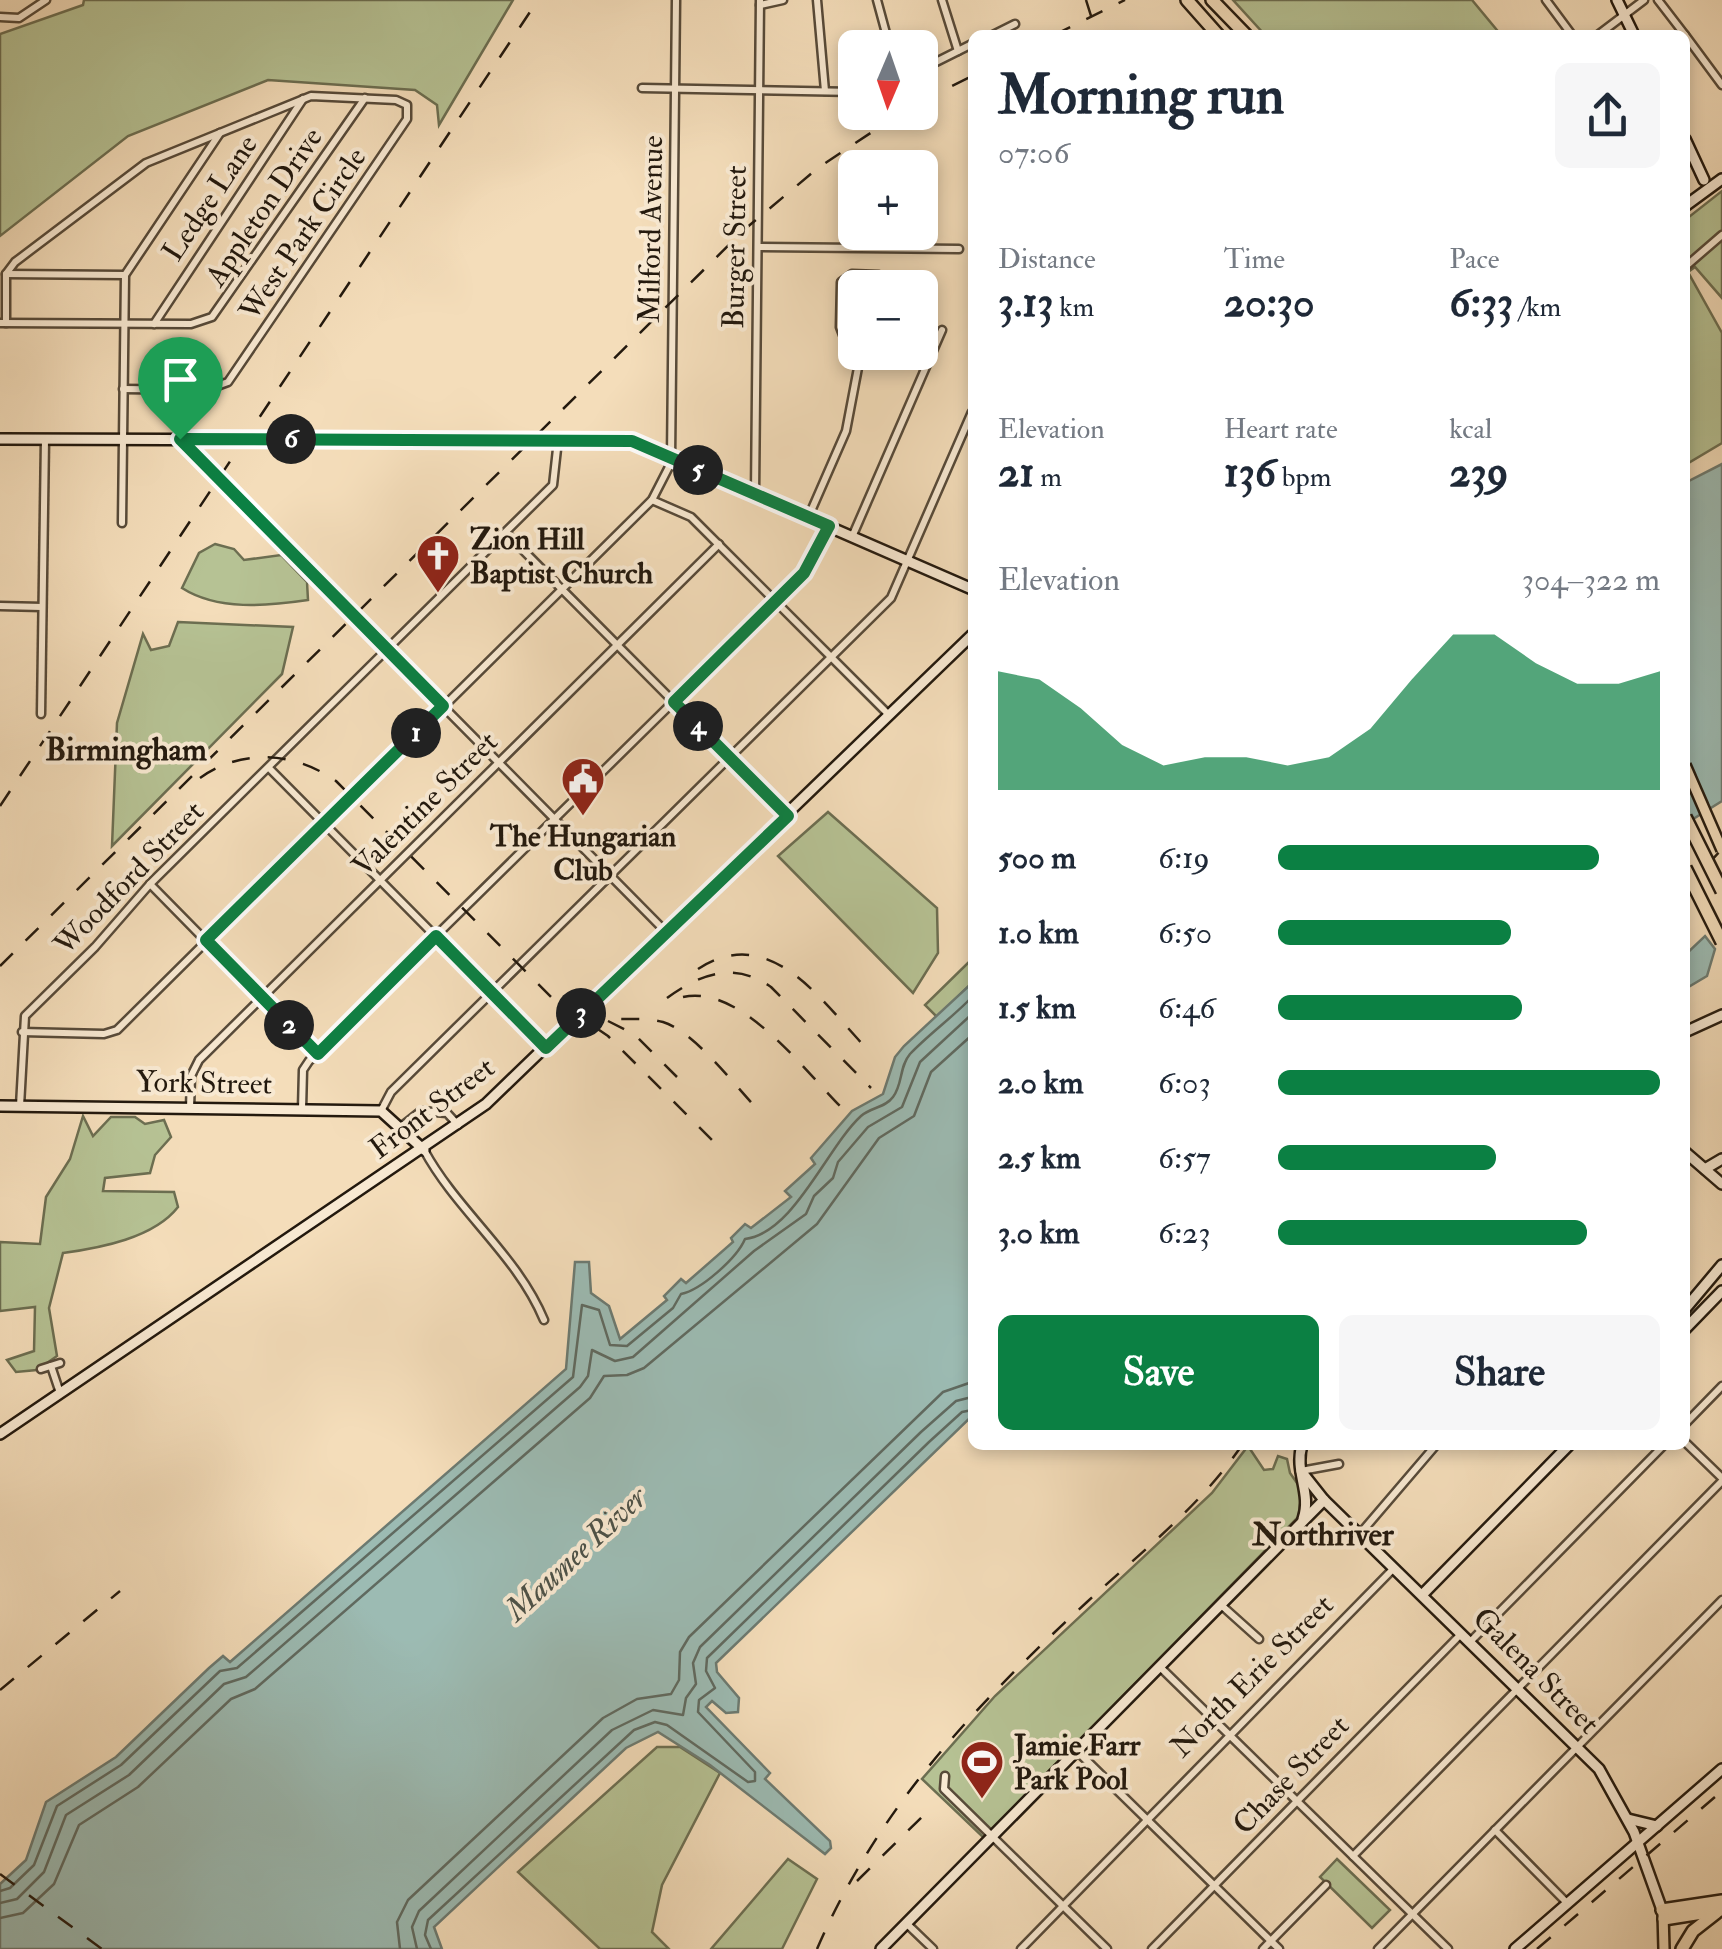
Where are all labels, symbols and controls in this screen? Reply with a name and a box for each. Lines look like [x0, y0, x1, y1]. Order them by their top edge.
north arrow [838, 30, 938, 130]
map controls [838, 30, 938, 370]
text: Morning run [998, 61, 1284, 130]
button: share [1555, 63, 1660, 168]
street label: Appleton Drive [197, 120, 331, 294]
street label: Ledge Lane [154, 128, 266, 268]
text: 07:06 [998, 133, 1070, 173]
street label: Milford Avenue [631, 135, 671, 323]
street label: West Park Circle [231, 140, 374, 328]
button: + [838, 150, 938, 250]
street label: Burger Street [715, 165, 755, 329]
text: Distance [998, 242, 1096, 277]
text: Time [1224, 242, 1285, 277]
text: Pace [1449, 242, 1500, 277]
button: − [838, 270, 938, 370]
text: 3.13 [998, 277, 1053, 329]
text: 20:30 [1224, 277, 1315, 329]
text: 6:33 [1449, 277, 1513, 329]
text: km [1053, 290, 1094, 325]
text: /km [1513, 290, 1561, 325]
pin [138, 337, 223, 440]
icon: arrive [153, 352, 208, 407]
text: Elevation [998, 412, 1105, 447]
text: Heart rate [1224, 412, 1338, 447]
text: kcal [1449, 412, 1492, 447]
pin: 6 [266, 414, 316, 464]
text: 6 [284, 421, 298, 456]
pin: 5 [673, 445, 723, 495]
text: 21 [998, 447, 1034, 499]
text: 136 [1224, 447, 1276, 499]
text: 239 [1449, 447, 1508, 499]
text: 5 [692, 452, 704, 487]
text: m [1034, 460, 1062, 495]
text: bpm [1276, 460, 1331, 495]
place label: Zion Hill Baptist Church [470, 521, 653, 592]
church icon: Zion Hill Baptist Church [415, 533, 461, 594]
text: Elevation [998, 560, 1120, 600]
text: 304–322 m [1522, 560, 1660, 600]
pin: 4 [673, 701, 723, 751]
pin: 1 [391, 708, 441, 758]
text: 4 [690, 708, 706, 743]
text: 1 [411, 715, 421, 750]
street label: Valentine Street [344, 723, 506, 885]
district label: Birmingham [45, 730, 207, 770]
public building icon: The Hungarian Club [560, 756, 606, 817]
street label: Woodford Street [46, 793, 212, 963]
place label: The Hungarian Club [489, 818, 677, 889]
text: 500 m [998, 838, 1076, 878]
text: 6:19 [1158, 838, 1210, 878]
text: 1.0 km [998, 913, 1079, 953]
text: 6:50 [1158, 913, 1212, 953]
pin: 3 [556, 988, 606, 1038]
text: 1.5 km [998, 988, 1076, 1028]
text: 6:46 [1158, 988, 1215, 1028]
text: 3 [576, 995, 586, 1030]
pin: 2 [264, 1000, 314, 1050]
text: 2 [282, 1007, 296, 1042]
street label: Front Street [362, 1049, 502, 1167]
street label: York Street [136, 1063, 273, 1103]
text: 2.0 km [998, 1063, 1084, 1103]
text: 6:03 [1158, 1063, 1211, 1103]
text: 2.5 km [998, 1138, 1081, 1178]
text: 6:57 [1158, 1138, 1211, 1178]
text: 3.0 km [998, 1213, 1080, 1253]
text: 6:23 [1158, 1213, 1211, 1253]
button: Save [998, 1315, 1319, 1430]
button: Share [1339, 1315, 1660, 1430]
water label: Maumee River [495, 1477, 657, 1631]
district label: Northriver [1251, 1515, 1395, 1555]
street label: North Erie Street [1163, 1587, 1341, 1765]
street label: Galena Street [1465, 1600, 1607, 1742]
street label: Chase Street [1225, 1707, 1357, 1842]
place label: Jamie Farr Park Pool [1012, 1727, 1141, 1798]
sports icon: Jamie Farr Park Pool [959, 1739, 1005, 1800]

